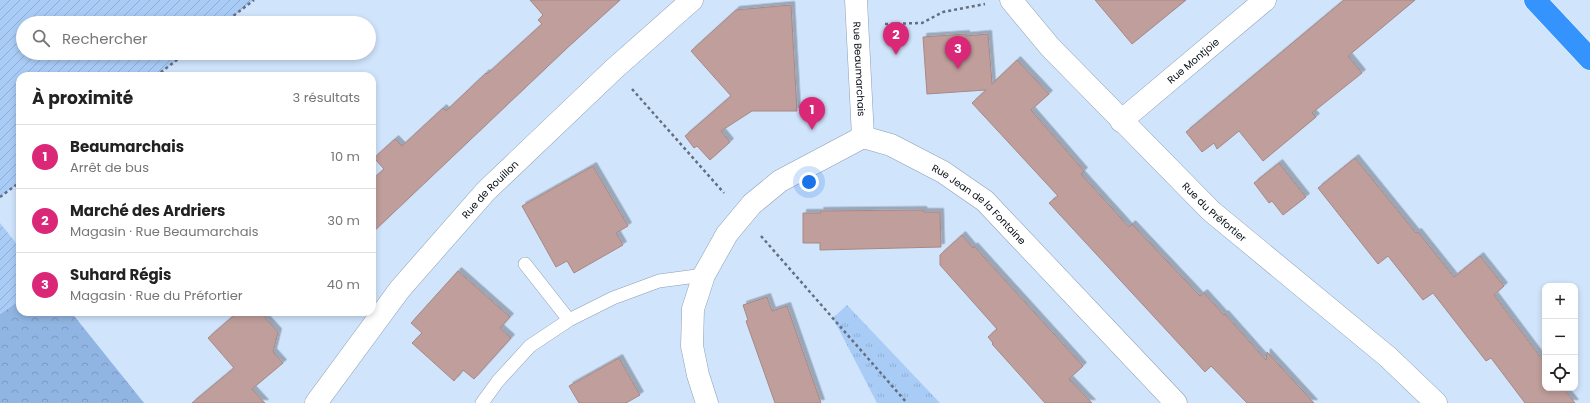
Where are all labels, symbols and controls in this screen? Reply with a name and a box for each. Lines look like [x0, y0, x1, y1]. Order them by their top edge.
search box [16, 16, 376, 60]
street label: Rue Beaumarchais [849, 21, 869, 117]
pin: 2 [883, 22, 909, 55]
icon: search [30, 27, 52, 49]
text: Rechercher [62, 28, 148, 49]
street label: Rue Montjoie [1164, 35, 1223, 87]
pin: 3 [945, 36, 971, 69]
text: À proximité [32, 86, 133, 110]
text: 3 résultats [293, 88, 360, 107]
pin: 1 [799, 97, 825, 130]
text: Beaumarchais [70, 136, 184, 157]
text: 1 [43, 147, 47, 166]
text: 10 m [331, 147, 360, 166]
street label: Rue de Rouillon [458, 157, 522, 222]
text: Arrêt de bus [70, 158, 149, 177]
street label: Rue Jean de la Fontaine [929, 160, 1029, 248]
your location [799, 172, 819, 192]
street label: Rue du Préfortier [1179, 179, 1250, 246]
text: Marché des Ardriers [70, 200, 226, 221]
text: 2 [41, 211, 49, 230]
text: 30 m [327, 211, 360, 230]
text: Magasin · Rue Beaumarchais [70, 222, 258, 241]
text: Suhard Régis [70, 264, 171, 285]
text: 3 [41, 275, 49, 294]
text: 40 m [327, 275, 360, 294]
map controls [1542, 283, 1578, 391]
button: + [1542, 283, 1578, 319]
text: Magasin · Rue du Préfortier [70, 286, 243, 305]
button: − [1542, 319, 1578, 355]
button: locate [1542, 355, 1578, 391]

